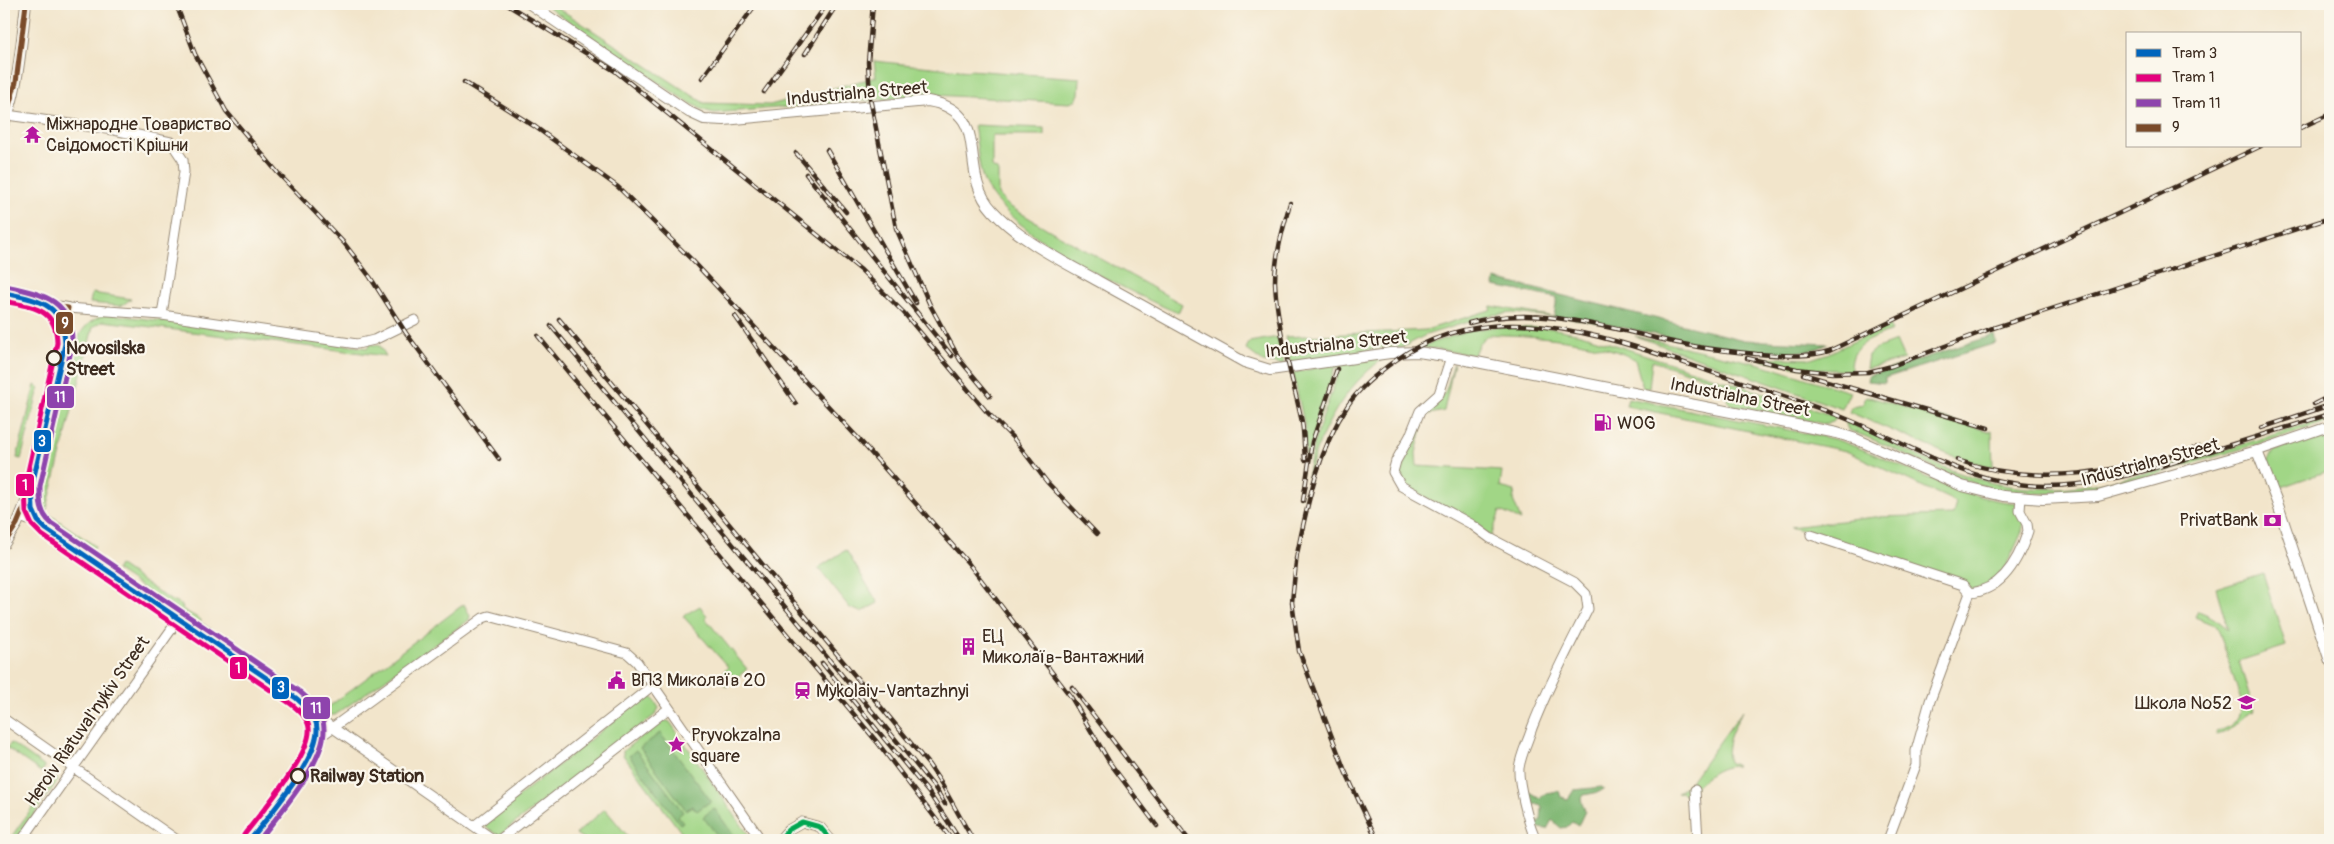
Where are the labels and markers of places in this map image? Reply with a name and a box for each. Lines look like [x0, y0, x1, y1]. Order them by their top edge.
place label: Міжнародне Товариство Свідомості Крішни [46, 113, 232, 157]
temple icon: Міжнародне Товариство Свідомості Крішни [22, 124, 42, 144]
place label: Novosilska Street [66, 337, 146, 381]
marker: Novosilska Street [46, 350, 62, 366]
place label: WOG [1617, 412, 1656, 435]
fuel station icon: WOG [1593, 413, 1613, 433]
place label: PrivatBank [2179, 509, 2258, 532]
bank icon: PrivatBank [2262, 510, 2282, 530]
place label: ЕЦ Миколаїв-Вантажний [982, 625, 1144, 669]
building icon: ЕЦ Миколаїв-Вантажний [958, 636, 978, 656]
place label: ВПЗ Миколаїв 20 [631, 669, 766, 692]
public building icon: ВПЗ Миколаїв 20 [607, 670, 627, 690]
place label: Mykolaiv-Vantazhnyi [816, 680, 969, 703]
station icon: Mykolaiv-Vantazhnyi [792, 681, 812, 701]
place label: Школа №52 [2135, 692, 2232, 715]
school or university icon: Школа №52 [2236, 693, 2256, 713]
place label: Pryvokzalna square [691, 724, 781, 768]
place icon: Pryvokzalna square [667, 735, 687, 755]
place label: Railway Station [310, 765, 424, 788]
marker: Railway Station [290, 768, 306, 784]

